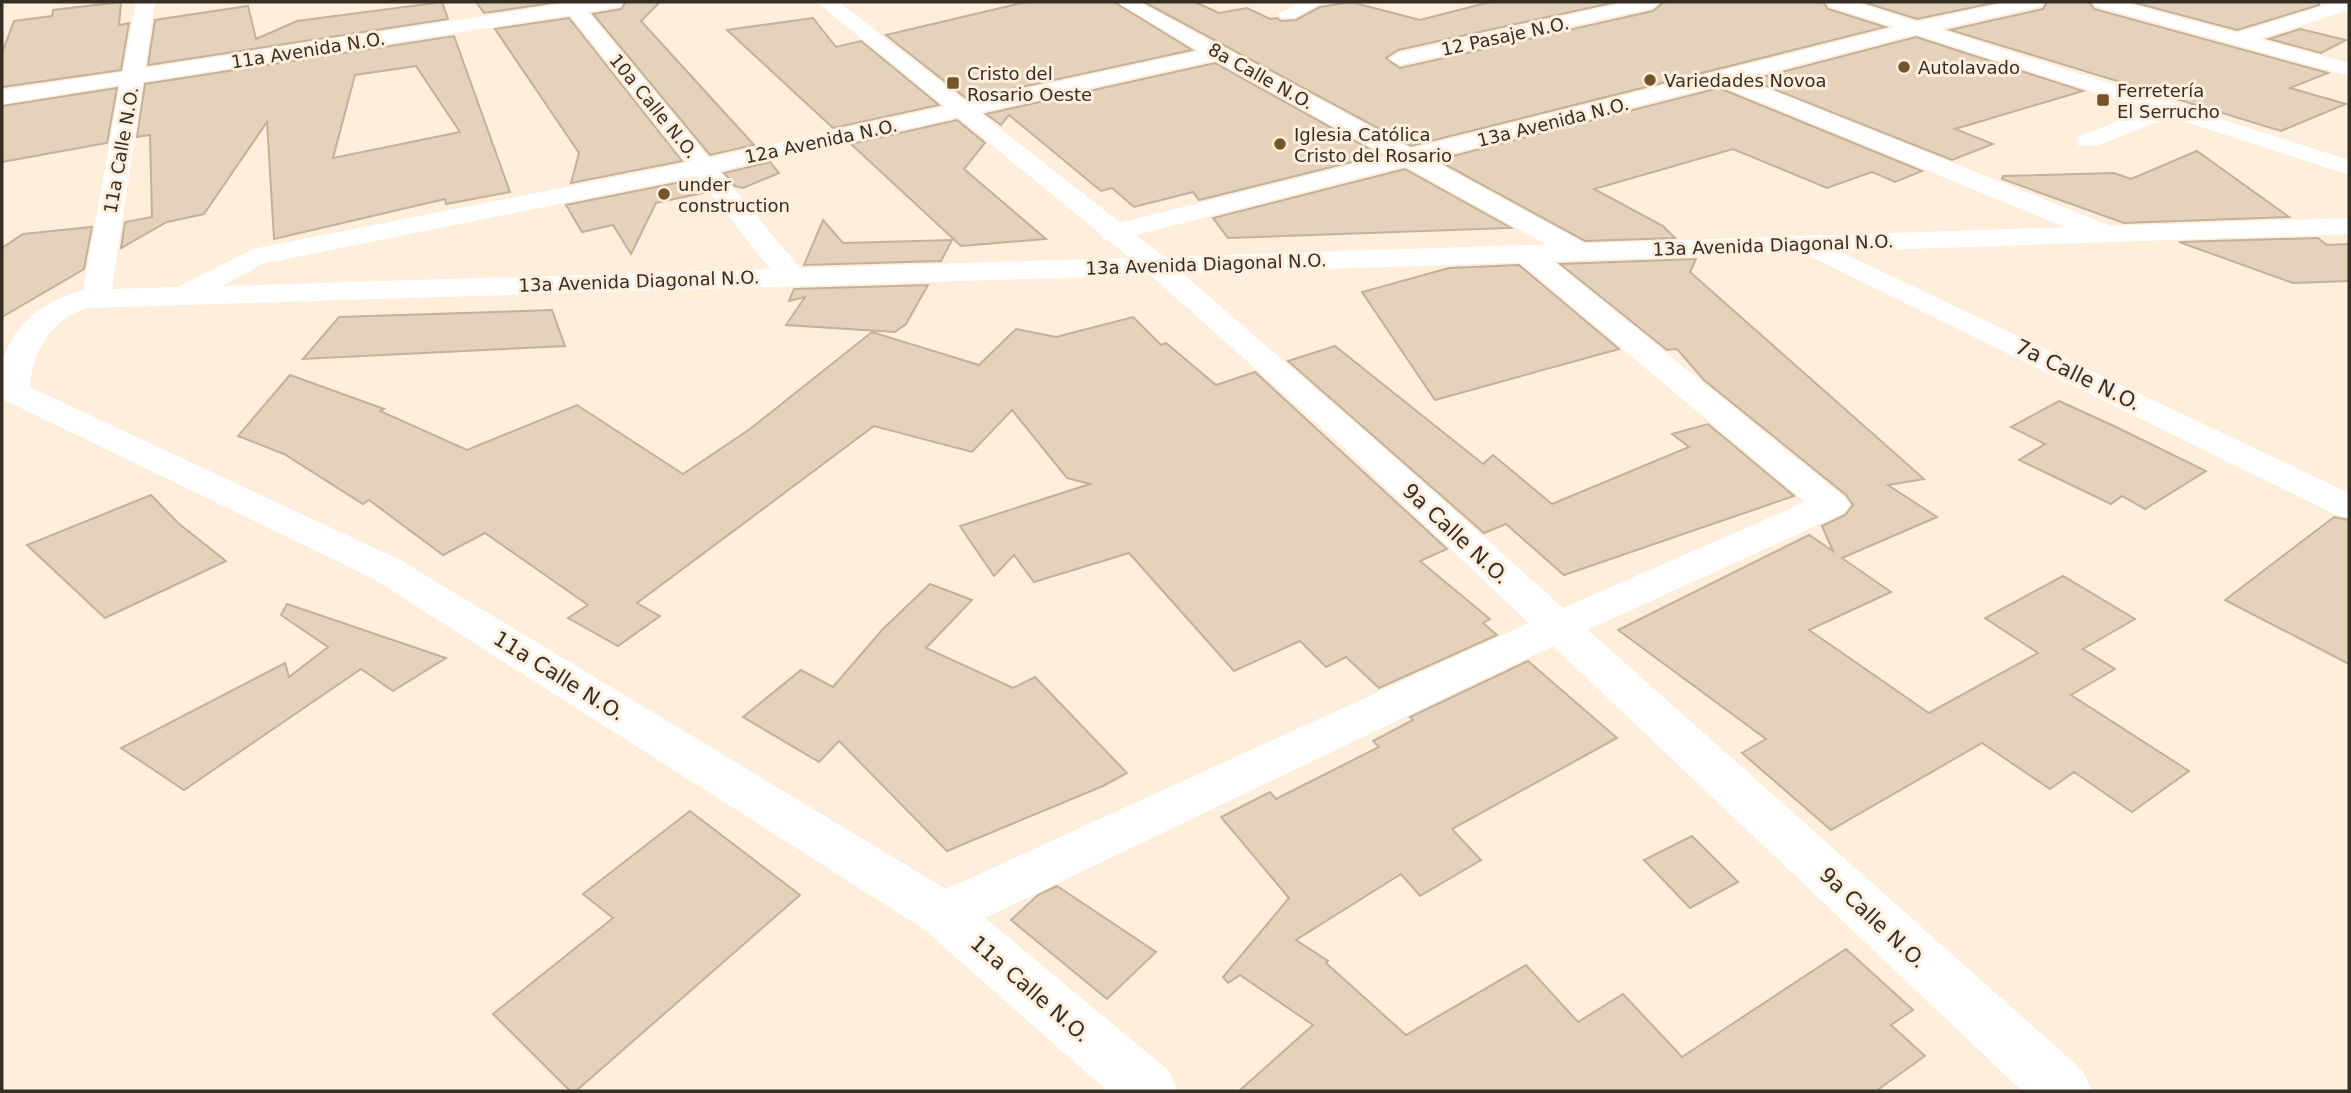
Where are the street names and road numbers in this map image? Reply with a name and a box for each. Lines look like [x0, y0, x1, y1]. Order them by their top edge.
street label: 12 Pasaje N.O. [1439, 12, 1571, 60]
street label: 11a Avenida N.O. [230, 27, 386, 73]
street label: 8a Calle N.O. [1205, 38, 1317, 114]
street label: 10a Calle N.O. [605, 49, 703, 163]
street label: 11a Calle N.O. [100, 85, 142, 215]
street label: 13a Avenida N.O. [1475, 93, 1631, 151]
street label: 12a Avenida N.O. [743, 115, 899, 167]
street label: 13a Avenida Diagonal N.O. [1652, 230, 1894, 260]
street label: 13a Avenida Diagonal N.O. [1085, 249, 1327, 279]
street label: 13a Avenida Diagonal N.O. [518, 266, 760, 296]
street label: 7a Calle N.O. [2011, 334, 2145, 416]
street label: 9a Calle N.O. [1398, 479, 1514, 589]
street label: 11a Calle N.O. [489, 626, 629, 726]
street label: 9a Calle N.O. [1815, 863, 1931, 973]
street label: 11a Calle N.O. [966, 931, 1094, 1047]

